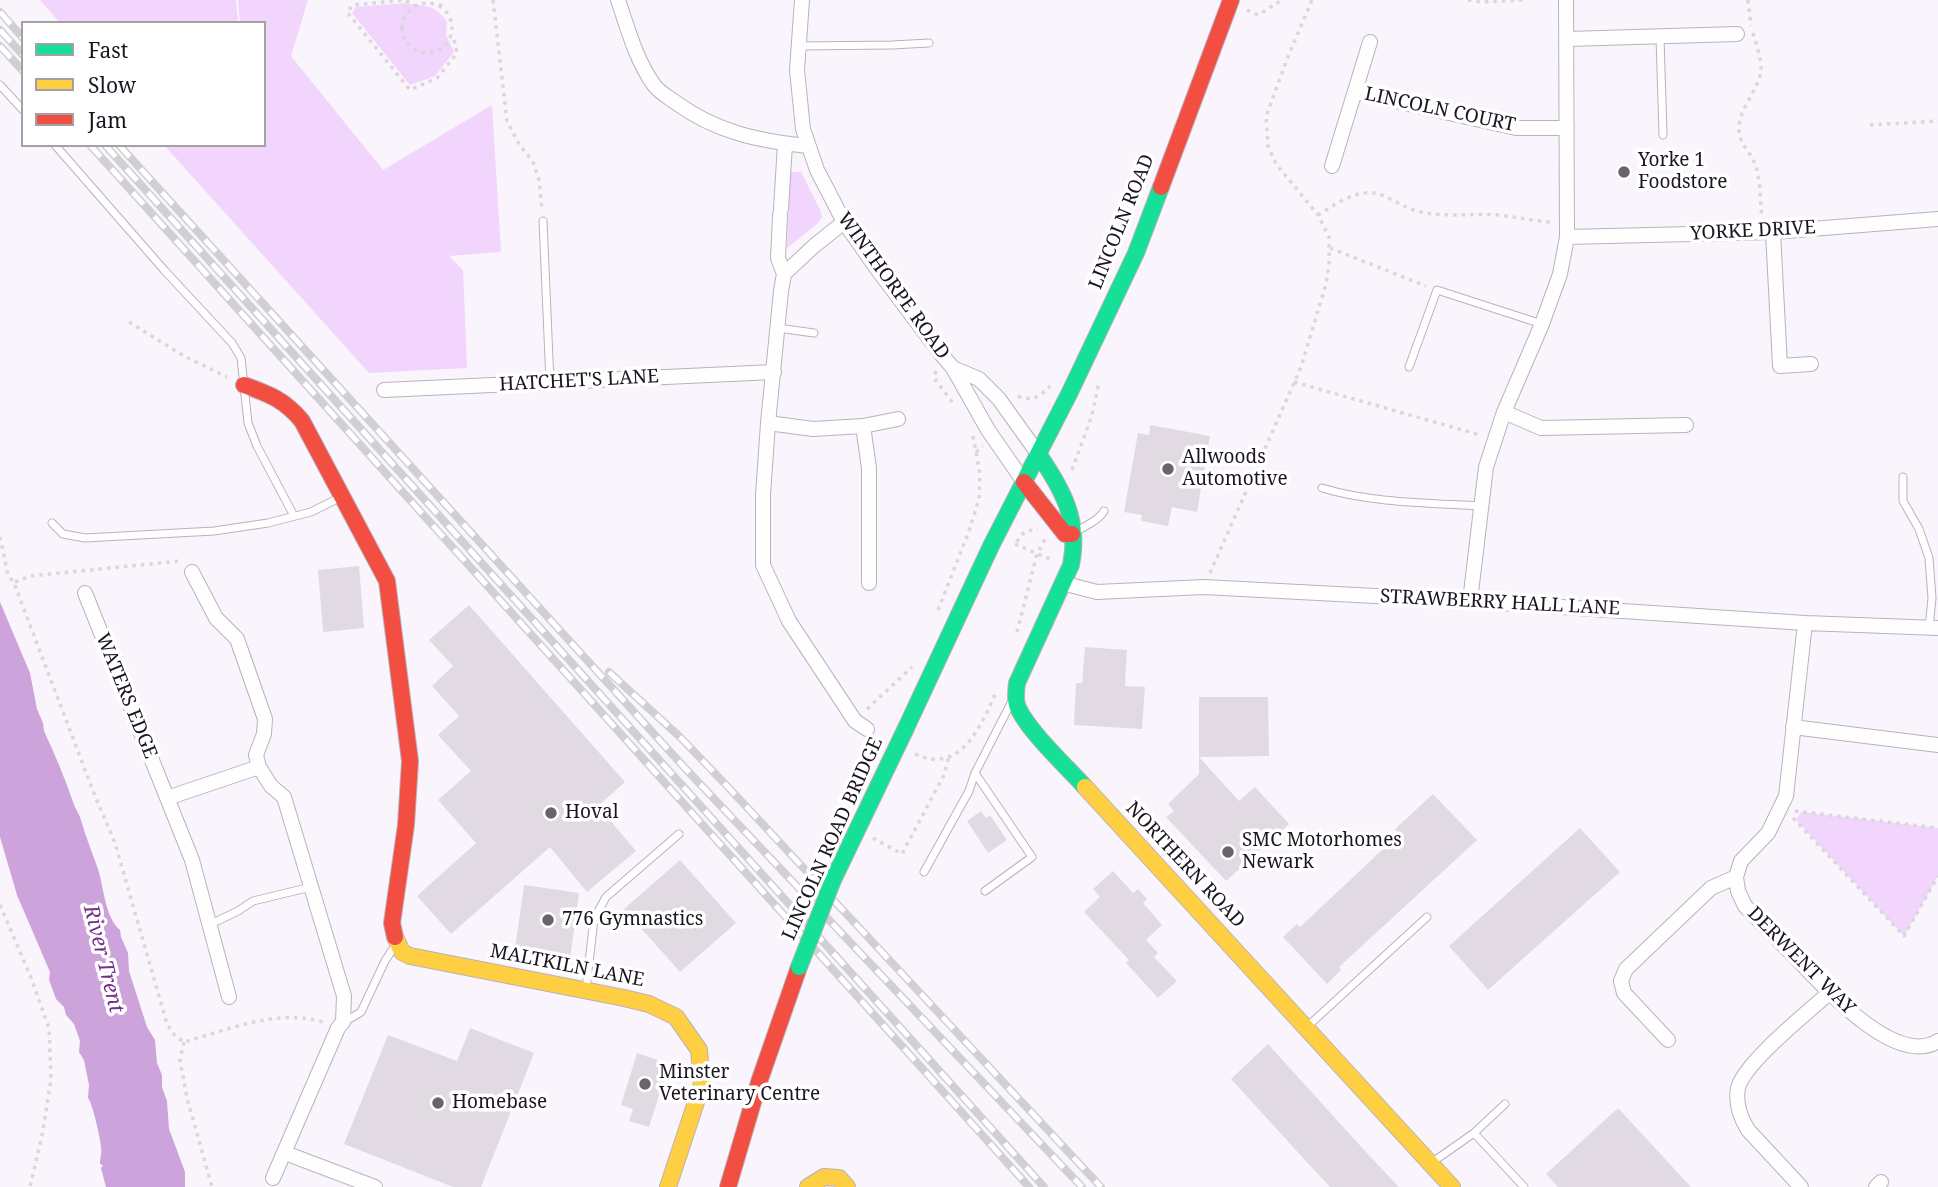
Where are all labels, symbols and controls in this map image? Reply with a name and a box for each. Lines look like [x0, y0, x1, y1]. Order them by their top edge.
legend [21, 21, 266, 147]
text: Fast [88, 36, 128, 64]
text: Slow [88, 71, 136, 99]
street label: LINCOLN COURT [1363, 83, 1517, 137]
text: Jam [88, 106, 127, 134]
place label: Yorke 1 Foodstore [1638, 150, 1727, 194]
street label: LINCOLN ROAD [1085, 151, 1159, 293]
marker: Yorke 1 Foodstore [1616, 164, 1632, 180]
street label: WINTHORPE ROAD [832, 208, 954, 364]
street label: YORKE DRIVE [1690, 216, 1816, 246]
street label: HATCHET'S LANE [499, 365, 659, 397]
place label: Allwoods Automotive [1182, 447, 1288, 491]
marker: Allwoods Automotive [1160, 461, 1176, 477]
street label: STRAWBERRY HALL LANE [1380, 585, 1620, 621]
street label: WATERS EDGE [91, 630, 161, 762]
street label: LINCOLN ROAD BRIDGE [778, 734, 888, 944]
street label: NORTHERN ROAD [1121, 797, 1249, 933]
place label: Hoval [565, 802, 619, 824]
marker: Hoval [543, 805, 559, 821]
place label: SMC Motorhomes Newark [1242, 830, 1402, 874]
marker: SMC Motorhomes Newark [1220, 844, 1236, 860]
water label: River Trent [77, 902, 129, 1016]
street label: DERWENT WAY [1742, 902, 1860, 1020]
place label: 776 Gymnastics [562, 909, 703, 931]
marker: 776 Gymnastics [540, 912, 556, 928]
street label: MALTKILN LANE [488, 940, 646, 992]
place label: Minster Veterinary Centre [659, 1062, 820, 1106]
marker: Minster Veterinary Centre [637, 1076, 653, 1092]
place label: Homebase [452, 1092, 547, 1114]
marker: Homebase [430, 1095, 446, 1111]

